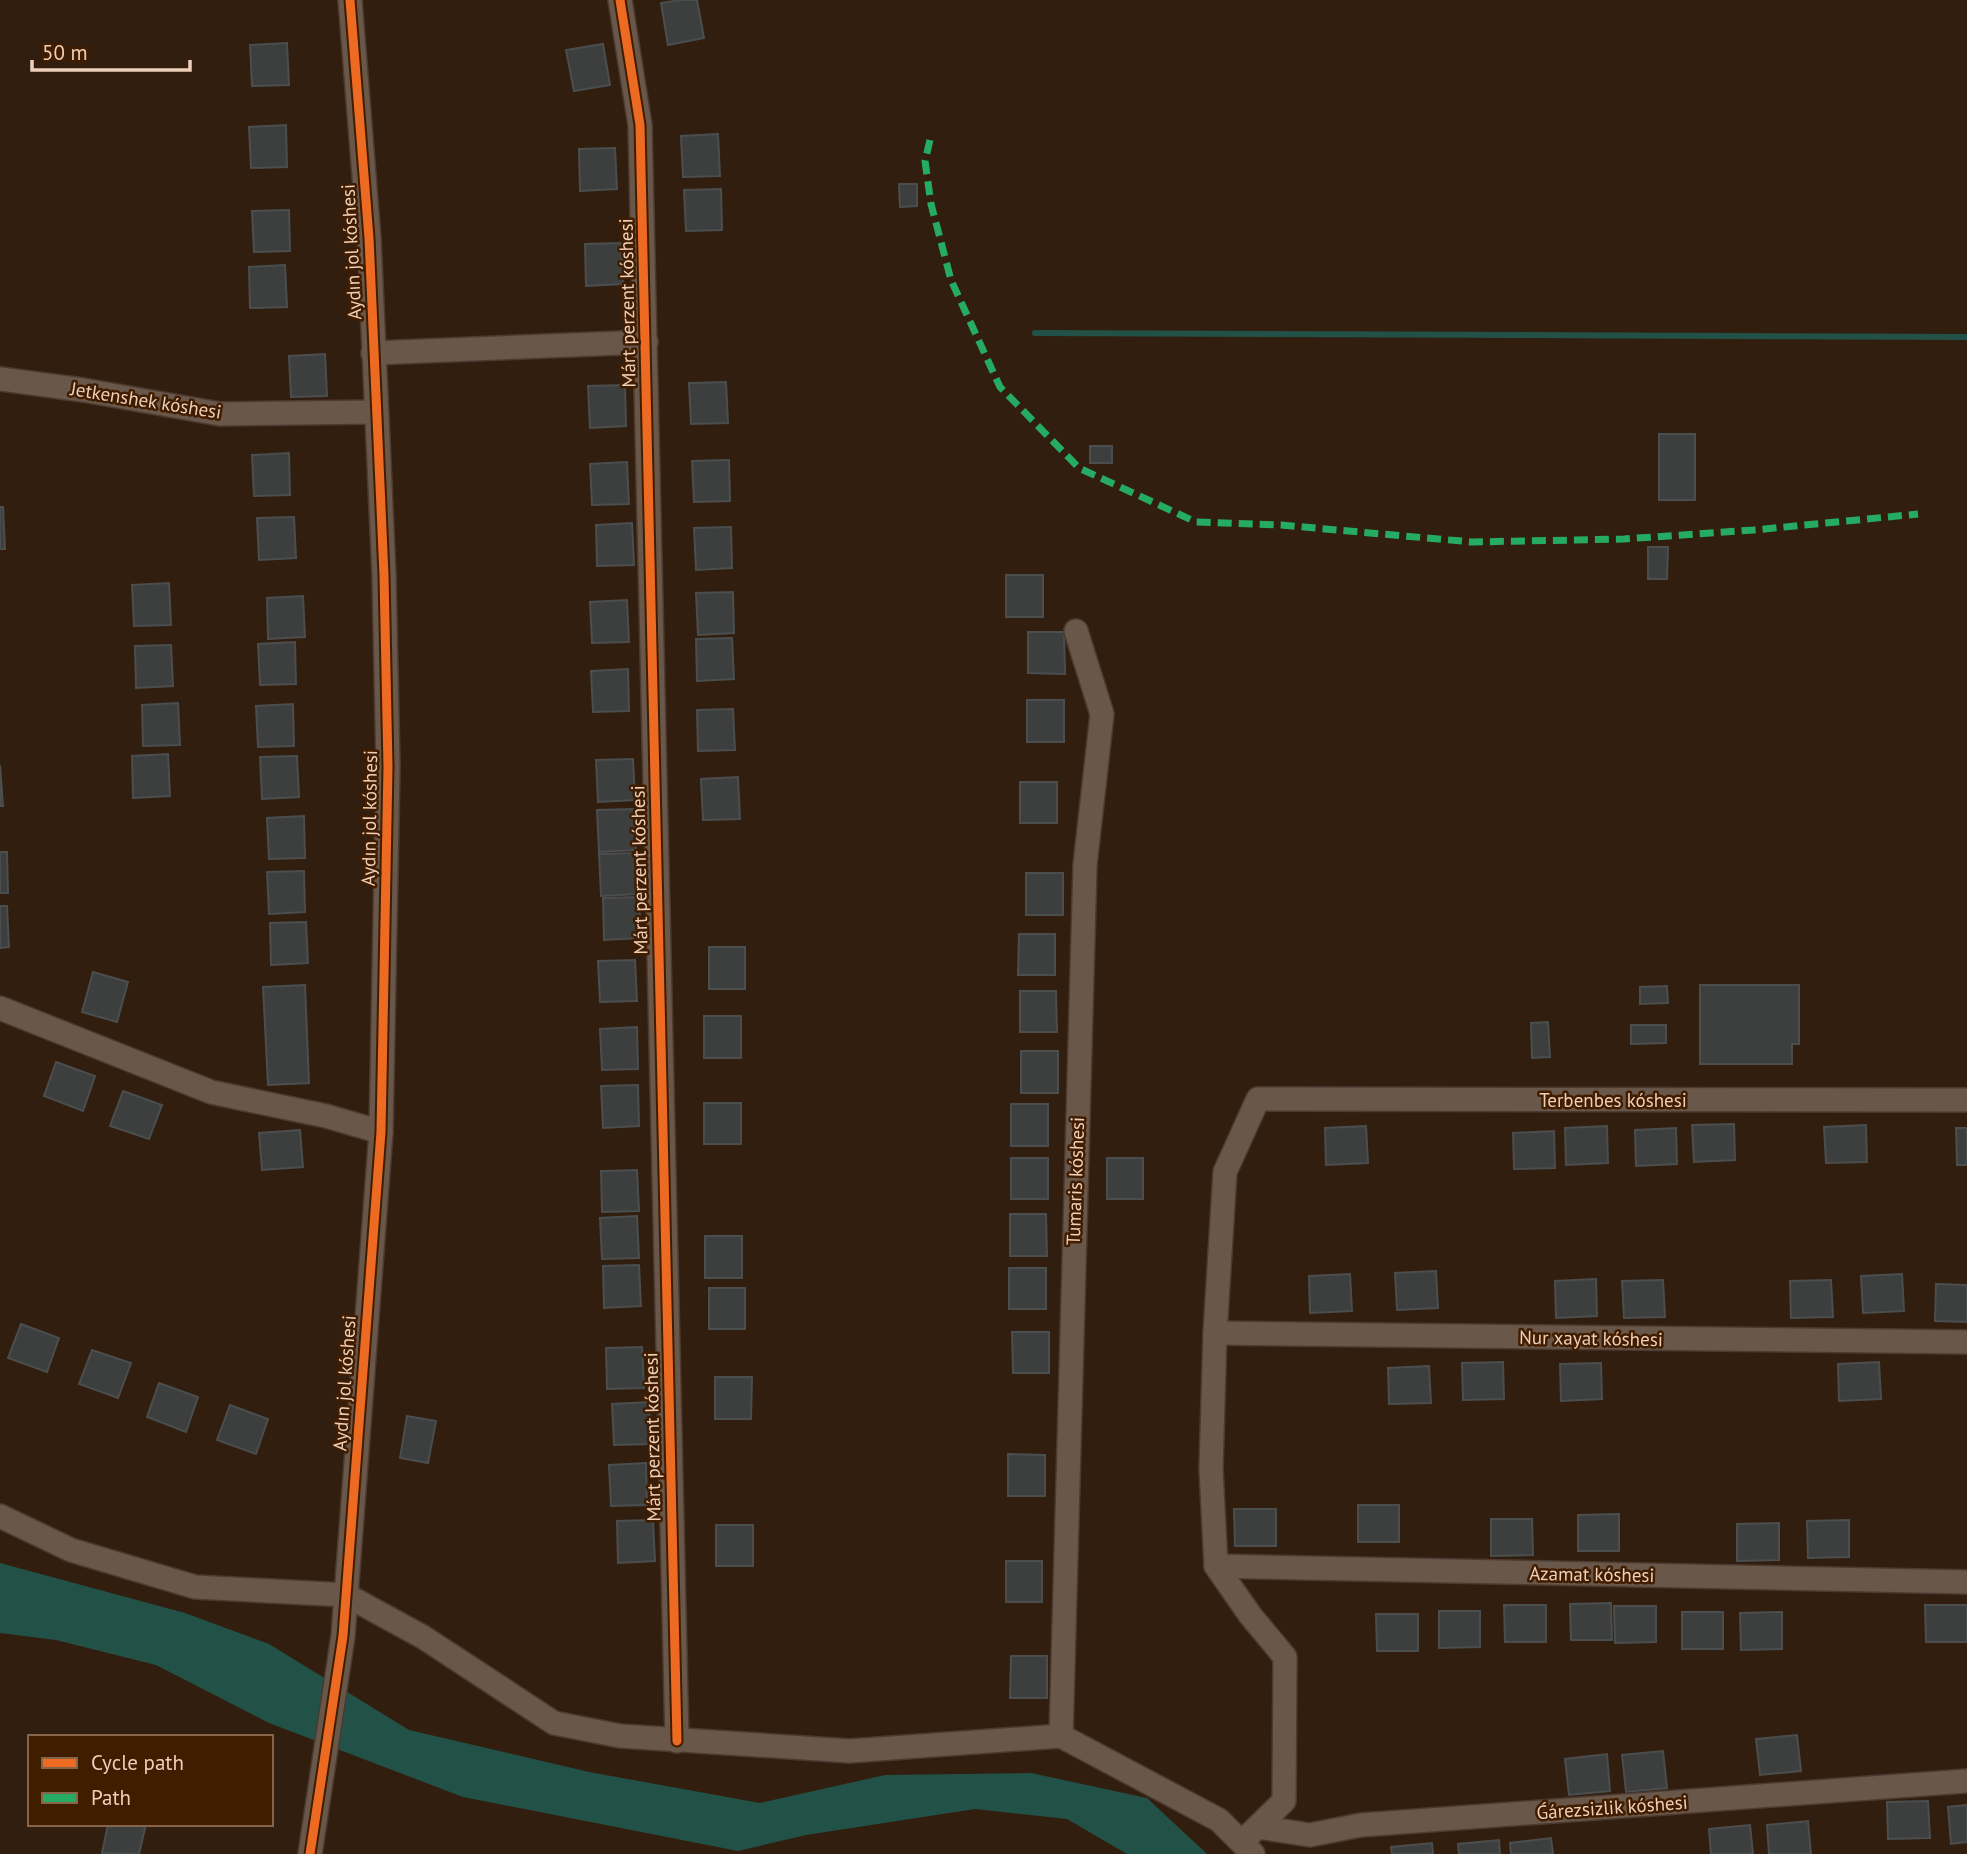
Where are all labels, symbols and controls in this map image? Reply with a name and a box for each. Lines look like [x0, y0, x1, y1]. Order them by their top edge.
scale bar [32, 28, 189, 72]
text: 50 m [42, 39, 88, 66]
street label: Aydın jol kóshesi [335, 183, 367, 321]
street label: Márt perzent kóshesi [614, 218, 640, 388]
street label: Jetkenshek kóshesi [68, 376, 223, 424]
street label: Aydın jol kóshesi [356, 750, 382, 886]
street label: Márt perzent kóshesi [626, 785, 652, 955]
street label: Terbenbes kóshesi [1539, 1088, 1687, 1112]
street label: Tumaris kóshesi [1061, 1116, 1089, 1246]
street label: Aydın jol kóshesi [327, 1314, 361, 1452]
street label: Nur xayat kóshesi [1519, 1325, 1663, 1351]
street label: Márt perzent kóshesi [639, 1352, 665, 1522]
street label: Azamat kóshesi [1529, 1561, 1655, 1587]
legend [28, 1735, 273, 1826]
text: Cycle path [91, 1749, 184, 1776]
text: Path [91, 1784, 131, 1811]
street label: Ǵárezsizlik kóshesi [1536, 1790, 1688, 1824]

